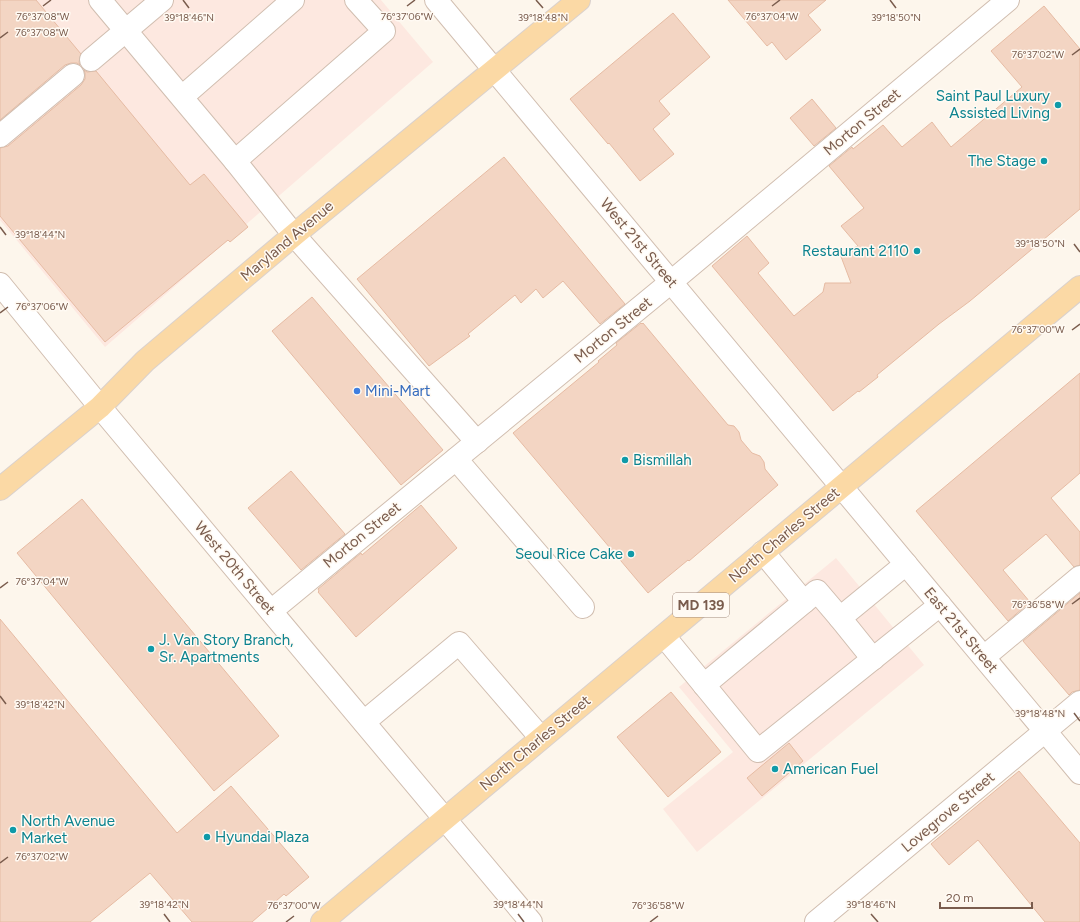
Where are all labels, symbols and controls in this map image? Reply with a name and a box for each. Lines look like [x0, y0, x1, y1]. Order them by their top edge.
text: 76°37'08"W [17, 10, 70, 23]
text: 76°37'06"W [381, 10, 434, 23]
text: 76°37'04"W [746, 10, 799, 23]
text: 39°18'46"N [164, 11, 214, 24]
text: 39°18'48"N [518, 11, 568, 24]
text: 39°18'50"N [871, 11, 921, 24]
text: 76°37'08"W [16, 26, 69, 39]
text: 76°37'02"W [1012, 48, 1065, 61]
street label: Morton Street [820, 84, 904, 159]
place label: Saint Paul Luxury Assisted Living [936, 87, 1050, 122]
marker: Saint Paul Luxury Assisted Living [1053, 100, 1063, 110]
place label: The Stage [968, 152, 1036, 170]
marker: The Stage [1039, 156, 1049, 166]
street label: West 21st Street [596, 195, 682, 292]
street label: Maryland Avenue [237, 197, 337, 285]
text: 39°18'44"N [15, 228, 65, 241]
text: 39°18'50"N [1015, 237, 1065, 250]
place label: Restaurant 2110 [802, 242, 909, 260]
marker: Restaurant 2110 [912, 246, 922, 256]
street label: Morton Street [570, 293, 656, 367]
text: 76°37'06"W [16, 300, 69, 313]
text: 76°37'00"W [1011, 323, 1065, 336]
place label: Mini-Mart [365, 382, 431, 400]
marker: Mini-Mart [352, 386, 362, 396]
place label: Bismillah [633, 451, 692, 469]
marker: Bismillah [620, 455, 630, 465]
street label: North Charles Street [725, 483, 843, 587]
street label: Morton Street [319, 498, 405, 572]
street label: West 20th Street [191, 518, 279, 619]
place label: Seoul Rice Cake [515, 545, 623, 563]
marker: Seoul Rice Cake [626, 549, 636, 559]
text: 76°37'04"W [16, 575, 69, 588]
street label: East 21st Street [920, 584, 1002, 677]
road number: MD 139 [673, 593, 729, 617]
text: 76°36'58"W [1012, 598, 1065, 611]
place label: J. Van Story Branch, Sr. Apartments [159, 631, 293, 666]
marker: J. Van Story Branch, Sr. Apartments [146, 644, 156, 654]
street label: North Charles Street [476, 691, 594, 795]
text: 39°18'42"N [15, 698, 65, 711]
text: 39°18'48"N [1015, 707, 1065, 720]
place label: American Fuel [783, 760, 878, 778]
marker: American Fuel [770, 764, 780, 774]
street label: Lovegrove Street [898, 768, 998, 856]
place label: North Avenue Market [21, 812, 115, 847]
marker: North Avenue Market [8, 825, 18, 835]
place label: Hyundai Plaza [215, 828, 309, 846]
marker: Hyundai Plaza [202, 832, 212, 842]
text: 76°37'02"W [16, 850, 69, 863]
scale bar [940, 884, 1032, 910]
text: 20 m [946, 891, 974, 905]
text: 39°18'42"N [139, 898, 189, 911]
text: 39°18'44"N [493, 898, 543, 911]
text: 39°18'46"N [846, 898, 896, 911]
text: 76°37'00"W [267, 899, 321, 912]
text: 76°36'58"W [632, 899, 685, 912]

